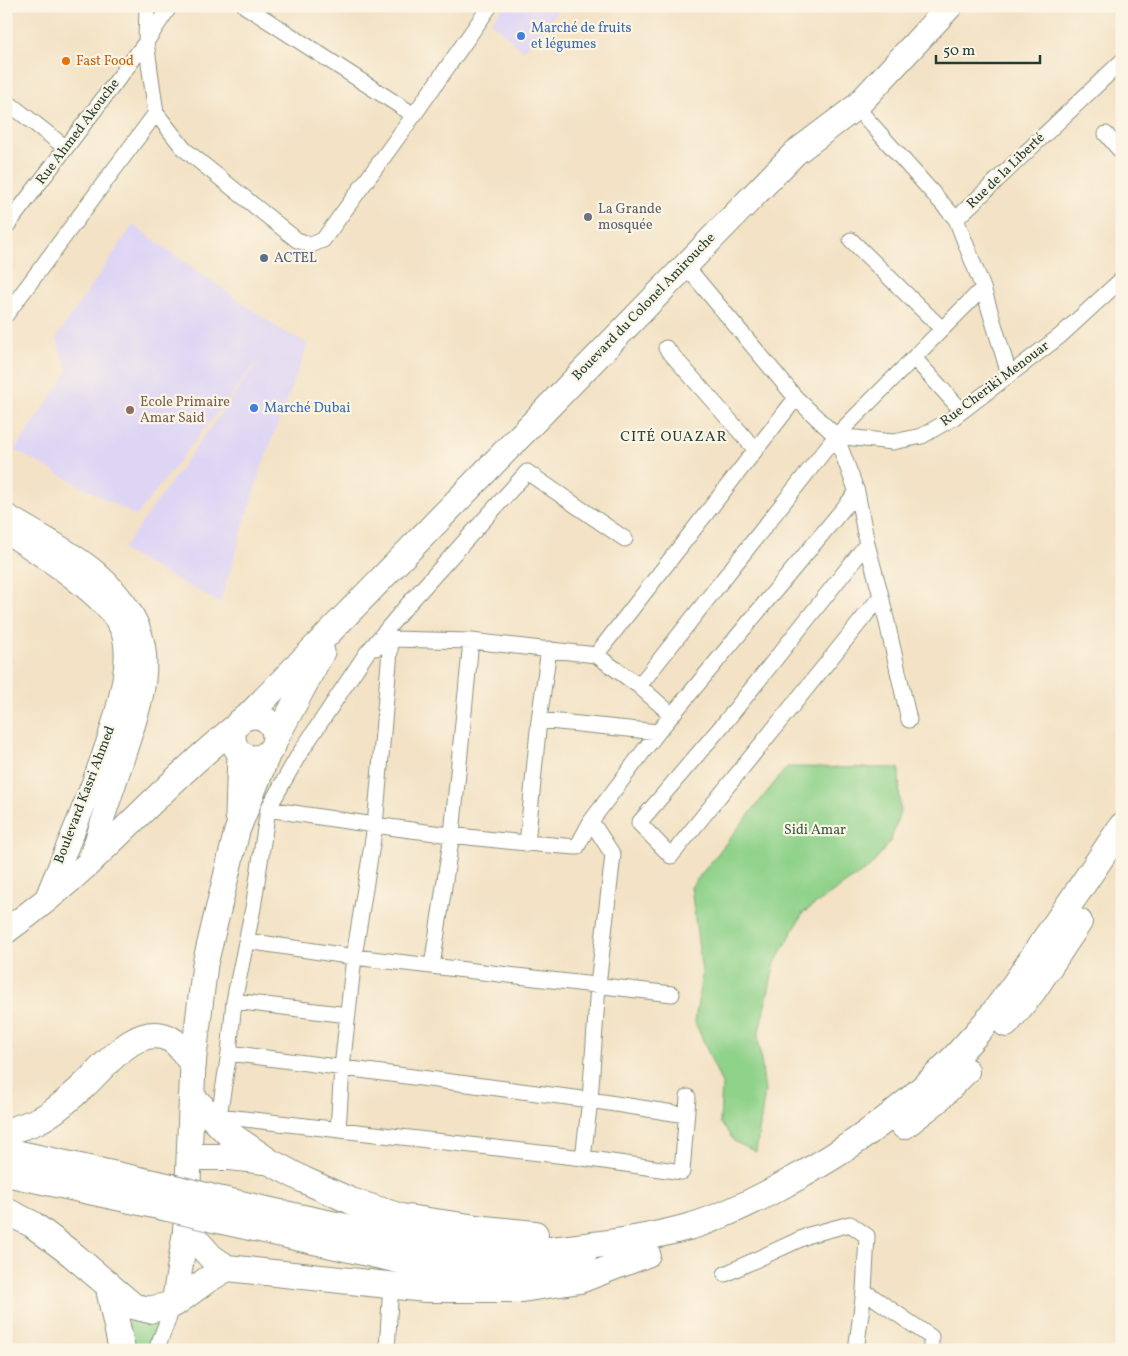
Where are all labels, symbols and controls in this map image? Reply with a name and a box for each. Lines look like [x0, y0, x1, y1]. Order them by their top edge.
place label: Marché de fruits et légumes [531, 19, 632, 54]
marker: Marché de fruits et légumes [515, 30, 527, 42]
scale bar [936, 32, 1039, 64]
text: 50 m [943, 41, 975, 62]
place label: Fast Food [76, 52, 134, 71]
marker: Fast Food [60, 55, 72, 67]
street label: Rue Ahmed Akouche [32, 75, 124, 189]
street label: Rue de la Liberté [963, 129, 1049, 213]
place label: La Grande mosquée [598, 200, 662, 235]
marker: La Grande mosquée [582, 211, 594, 223]
street label: Bouevard du Colonel Amirouche [568, 229, 720, 385]
place label: ACTEL [274, 249, 317, 268]
marker: ACTEL [258, 252, 270, 264]
street label: Rue Cheriki Menouar [937, 337, 1053, 431]
place label: Ecole Primaire Amar Said [140, 393, 230, 428]
place label: Marché Dubai [264, 399, 351, 418]
marker: Marché Dubai [248, 402, 260, 414]
marker: Ecole Primaire Amar Said [124, 404, 136, 416]
district label: CITÉ OUAZAR [620, 427, 728, 448]
street label: Boulevard Kasri Ahmed [50, 723, 120, 867]
park label: Sidi Amar [784, 821, 846, 840]

